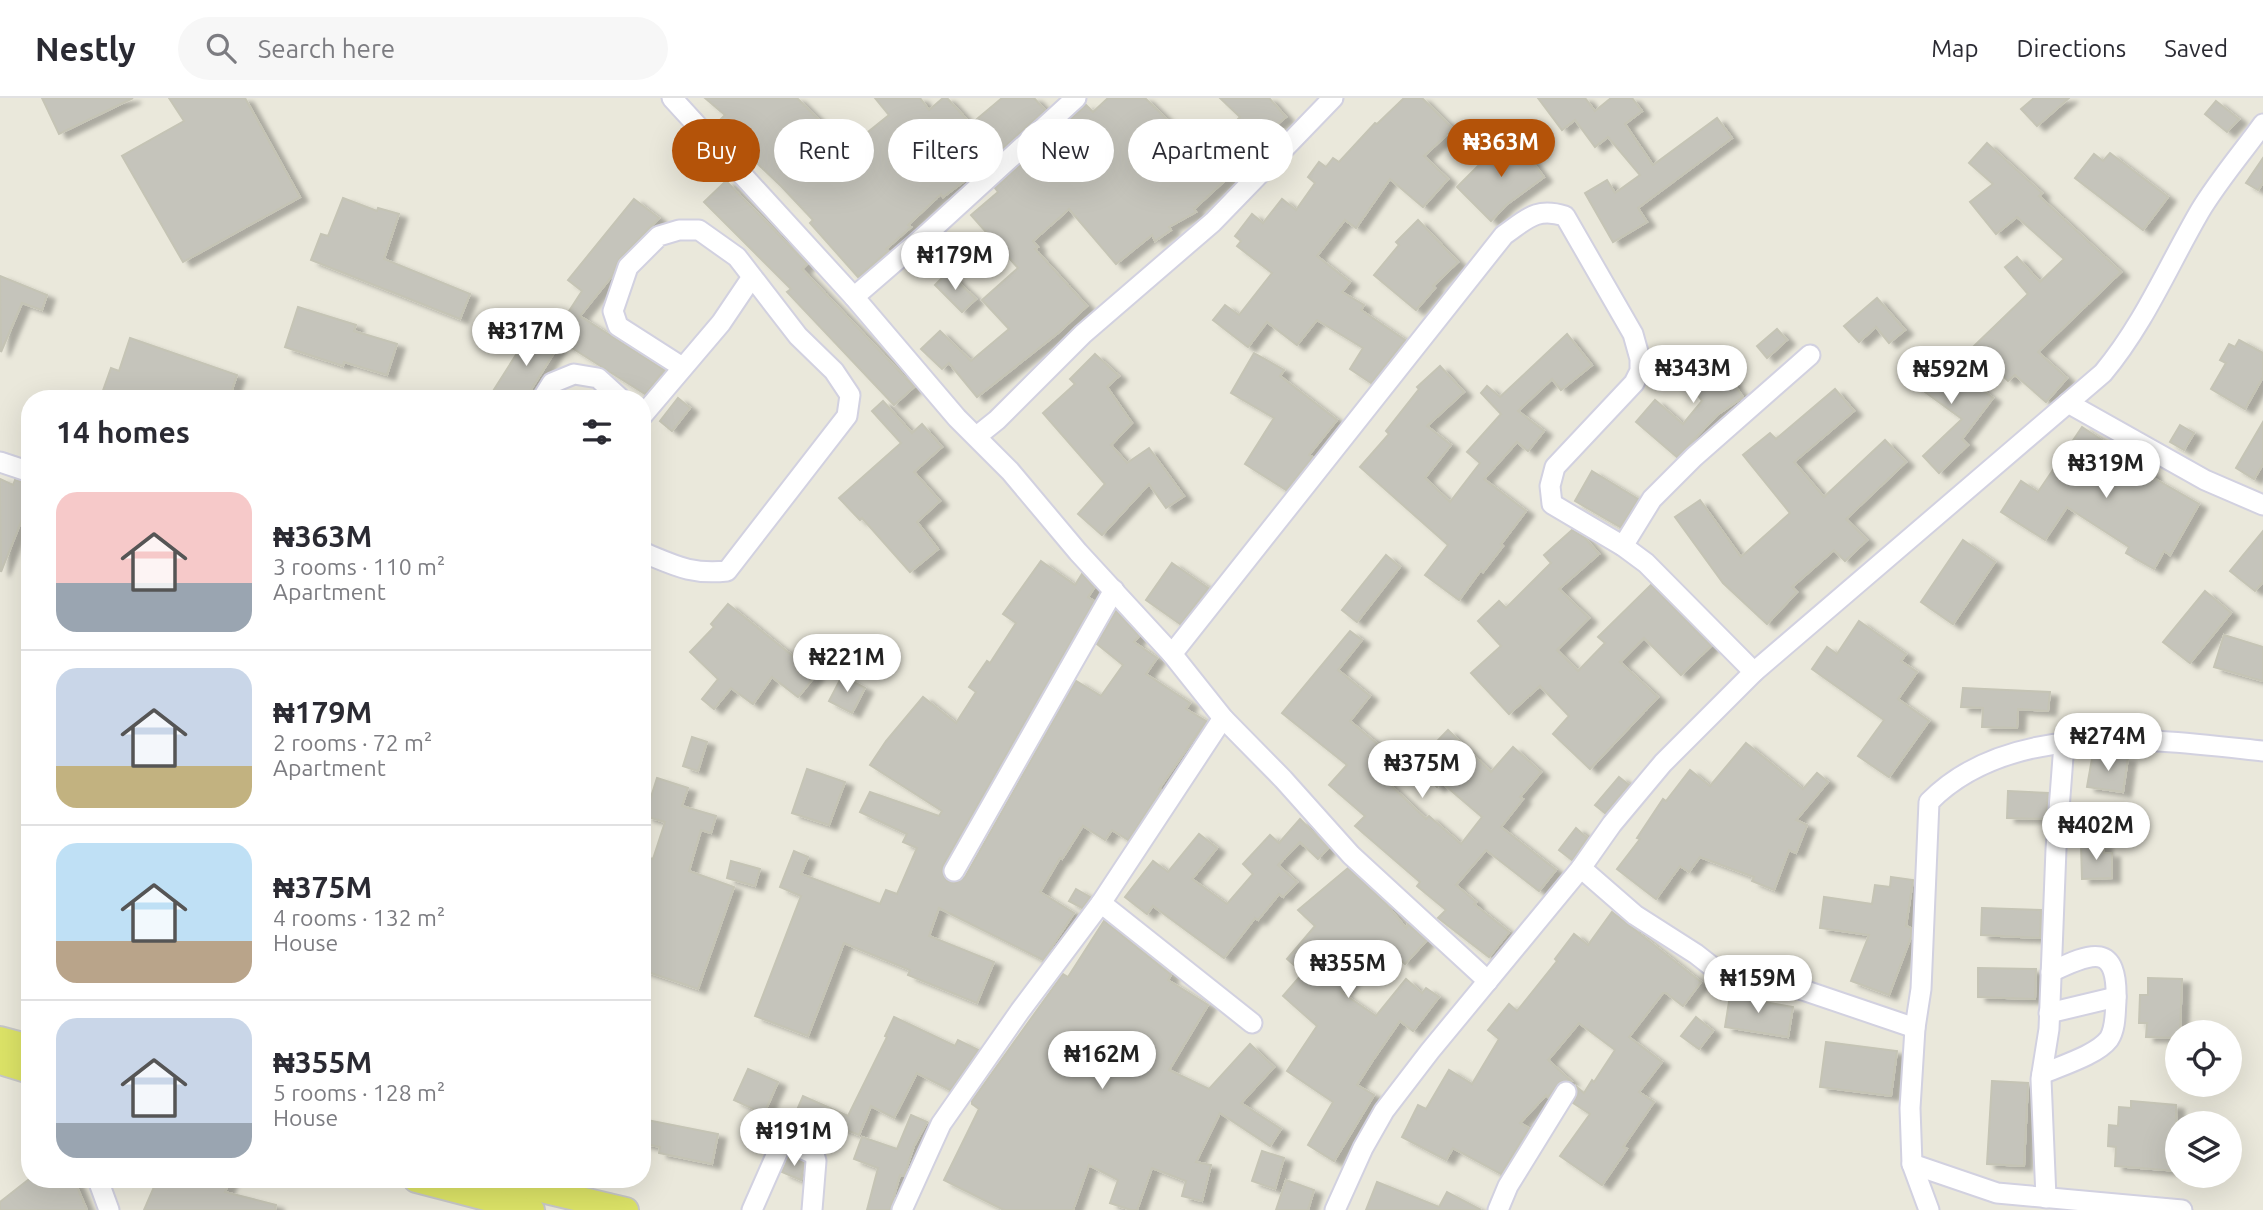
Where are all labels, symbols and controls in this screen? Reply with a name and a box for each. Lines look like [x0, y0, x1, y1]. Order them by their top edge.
search box [178, 17, 668, 80]
icon: search [202, 29, 240, 67]
text: Nestly [35, 30, 136, 67]
text: Search here [258, 34, 395, 63]
text: Map [1931, 35, 1978, 62]
text: Directions [2016, 35, 2126, 62]
text: Saved [2164, 35, 2228, 62]
chip: Buy [672, 119, 760, 182]
chip: Rent [774, 119, 874, 182]
chip: Filters [888, 119, 1003, 182]
chip: New [1017, 119, 1114, 182]
chip: Apartment [1128, 119, 1293, 182]
pin: ₦363M [1452, 120, 1550, 179]
text: ₦363M [1463, 129, 1539, 154]
pin: ₦179M [906, 232, 1004, 292]
text: ₦179M [917, 242, 993, 267]
pin: ₦317M [477, 308, 575, 368]
text: ₦317M [488, 318, 564, 343]
pin: ₦343M [1644, 345, 1742, 405]
pin: ₦592M [1902, 346, 2000, 406]
text: ₦343M [1655, 355, 1731, 380]
text: ₦592M [1913, 356, 1989, 381]
icon: filters [578, 413, 616, 451]
text: 14 homes [56, 415, 190, 449]
pin: ₦319M [2057, 440, 2155, 500]
text: ₦319M [2068, 450, 2144, 475]
text: ₦363M [273, 519, 372, 553]
icon: home [112, 520, 196, 604]
text: 3 rooms · 110 m² [273, 554, 445, 579]
text: Apartment [273, 579, 386, 604]
pin: ₦221M [798, 634, 896, 694]
text: ₦221M [809, 644, 885, 669]
text: ₦179M [273, 695, 372, 729]
icon: home [112, 696, 196, 780]
pin: ₦274M [2059, 714, 2157, 773]
text: ₦274M [2070, 723, 2146, 748]
text: 2 rooms · 72 m² [273, 730, 432, 755]
pin: ₦375M [1373, 740, 1471, 800]
text: ₦375M [1384, 750, 1460, 775]
text: Apartment [273, 755, 386, 780]
pin: ₦402M [2047, 802, 2145, 862]
text: ₦402M [2058, 812, 2134, 837]
text: ₦375M [273, 870, 372, 904]
icon: home [112, 871, 196, 955]
text: 4 rooms · 132 m² [273, 905, 445, 930]
text: House [273, 930, 338, 955]
pin: ₦355M [1299, 940, 1397, 1000]
text: ₦355M [1310, 950, 1386, 975]
pin: ₦159M [1709, 956, 1807, 1015]
text: ₦159M [1720, 965, 1796, 990]
map controls [2165, 1020, 2242, 1188]
button: locate [2165, 1020, 2242, 1097]
pin: ₦162M [1053, 1032, 1151, 1091]
text: ₦162M [1064, 1041, 1140, 1066]
text: ₦355M [273, 1045, 372, 1079]
icon: home [112, 1046, 196, 1130]
text: 5 rooms · 128 m² [273, 1080, 445, 1105]
text: House [273, 1105, 338, 1130]
pin: ₦191M [745, 1108, 843, 1168]
button: layers [2165, 1111, 2242, 1188]
text: ₦191M [756, 1118, 832, 1143]

